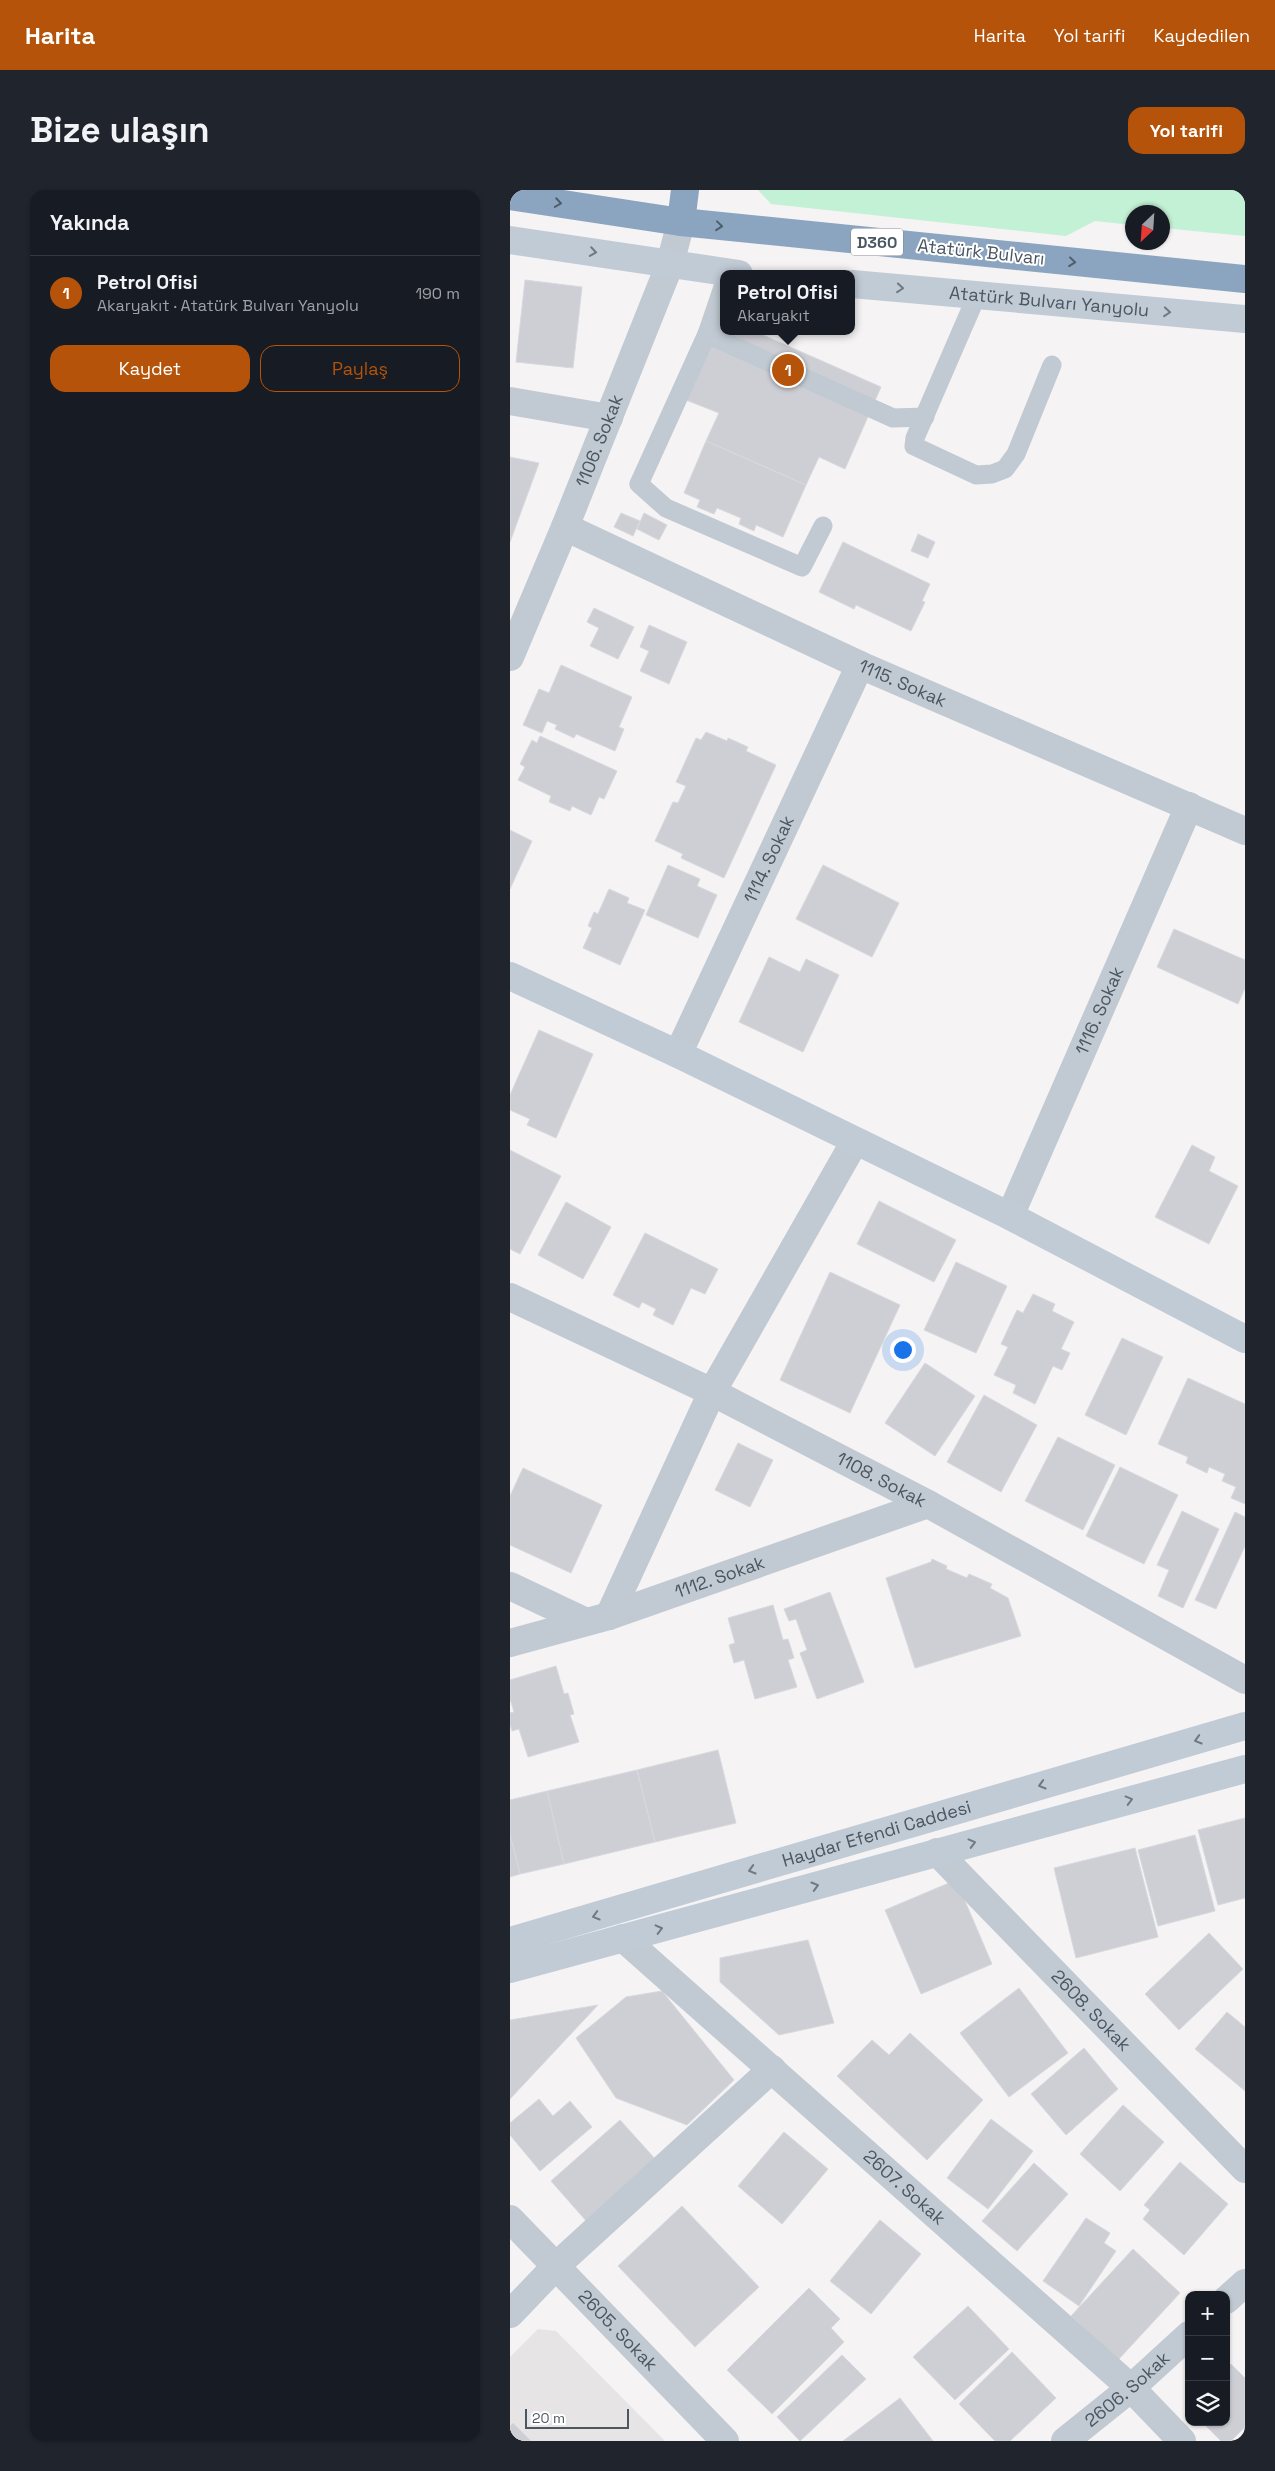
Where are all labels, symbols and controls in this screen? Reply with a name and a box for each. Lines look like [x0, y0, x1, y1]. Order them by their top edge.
text: Harita [25, 20, 95, 51]
text: Harita [974, 24, 1026, 47]
text: Yol tarifi [1054, 24, 1126, 47]
text: Kaydedilen [1154, 24, 1250, 47]
button: Yol tarifi [1128, 107, 1245, 154]
text: Bize ulaşın [30, 108, 210, 152]
one-way arrow [554, 198, 563, 208]
north arrow [1125, 205, 1170, 250]
text: Yakında [50, 209, 129, 236]
one-way arrow [715, 220, 723, 231]
road number: D360 [851, 228, 903, 256]
street label: Atatürk Bulvarı [916, 233, 1046, 270]
one-way arrow [588, 247, 597, 257]
one-way arrow [1069, 256, 1077, 267]
text: Petrol Ofisi [97, 270, 197, 295]
popup [720, 270, 855, 335]
text: Petrol Ofisi [737, 280, 838, 305]
street label: Atatürk Bulvarı Yanyolu [948, 281, 1150, 321]
one-way arrow [897, 282, 905, 293]
text: 1 [62, 283, 70, 304]
text: 190 m [415, 283, 460, 304]
text: Akaryakıt · Atatürk Bulvarı Yanyolu [97, 295, 359, 316]
text: Akaryakıt [737, 305, 810, 326]
one-way arrow [1163, 306, 1171, 317]
button: Kaydet [50, 345, 250, 392]
button: Paylaş [260, 345, 460, 392]
pin: 1 [772, 351, 804, 389]
street label: 1106. Sokak [570, 391, 628, 490]
street label: 1115. Sokak [855, 654, 951, 712]
street label: 1114. Sokak [738, 811, 799, 907]
street label: 1116. Sokak [1070, 963, 1129, 1058]
your location [890, 1337, 916, 1363]
street label: 1108. Sokak [833, 1447, 931, 1512]
street label: 1112. Sokak [672, 1550, 768, 1603]
one-way arrow [1195, 1734, 1203, 1744]
one-way arrow [1039, 1780, 1047, 1790]
street label: Haydar Efendi Caddesi [779, 1795, 974, 1872]
one-way arrow [1124, 1795, 1133, 1806]
one-way arrow [967, 1838, 975, 1848]
one-way arrow [748, 1865, 757, 1875]
one-way arrow [811, 1882, 819, 1892]
one-way arrow [592, 1910, 601, 1920]
one-way arrow [654, 1924, 663, 1935]
street label: 2608. Sokak [1047, 1965, 1136, 2056]
street label: 2607. Sokak [859, 2144, 951, 2230]
street label: 2605. Sokak [574, 2284, 663, 2376]
map controls [1185, 2291, 1230, 2426]
button: + [1185, 2291, 1230, 2336]
button: − [1185, 2336, 1230, 2381]
street label: 2606. Sokak [1080, 2346, 1175, 2432]
button: layers [1185, 2381, 1230, 2426]
scale bar [525, 2406, 629, 2429]
text: 20 m [532, 2409, 565, 2427]

